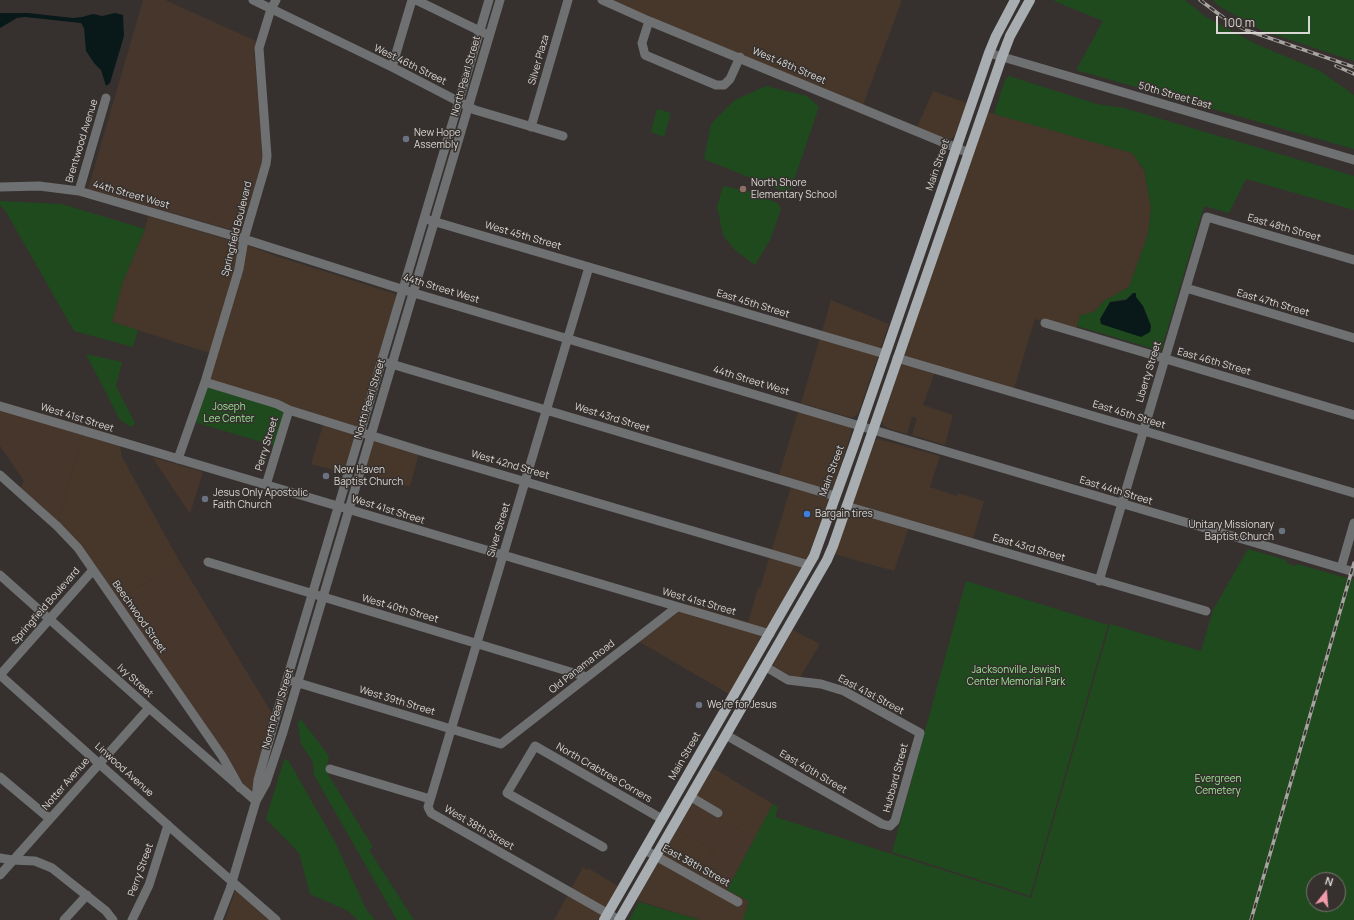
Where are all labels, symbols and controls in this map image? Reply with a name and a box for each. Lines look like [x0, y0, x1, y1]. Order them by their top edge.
scale bar [1218, 8, 1312, 34]
text: 100 m [1223, 14, 1255, 31]
street label: North Pearl Street [449, 34, 483, 118]
street label: Silver Plaza [526, 34, 552, 86]
street label: West 46th Street [372, 42, 448, 88]
street label: West 48th Street [750, 45, 828, 87]
street label: 50th Street East [1137, 80, 1213, 112]
street label: Brentwood Avenue [64, 98, 100, 184]
place label: New Hope Assembly [414, 127, 461, 150]
marker: New Hope Assembly [401, 134, 411, 144]
street label: Main Street [924, 138, 952, 192]
place label: North Shore Elementary School [751, 177, 837, 200]
street label: 44th Street West [91, 178, 171, 212]
street label: Springfield Boulevard [219, 180, 255, 278]
marker: North Shore Elementary School [738, 184, 748, 194]
street label: East 48th Street [1246, 212, 1322, 244]
street label: West 45th Street [483, 219, 563, 253]
street label: 44th Street West [401, 272, 481, 306]
street label: East 45th Street [715, 287, 791, 321]
street label: East 47th Street [1235, 287, 1311, 319]
street label: Liberty Street [1134, 340, 1164, 404]
street label: East 46th Street [1176, 346, 1252, 378]
street label: North Pearl Street [352, 358, 388, 440]
street label: 44th Street West [711, 364, 791, 398]
street label: East 45th Street [1091, 398, 1167, 432]
street label: West 41st Street [39, 401, 115, 435]
park label: Joseph Lee Center [204, 401, 254, 424]
street label: West 43rd Street [573, 401, 651, 435]
street label: Perry Street [253, 416, 281, 472]
street label: Main Street [817, 444, 847, 498]
street label: West 42nd Street [470, 448, 550, 482]
place label: New Haven Baptist Church [334, 464, 403, 488]
marker: New Haven Baptist Church [321, 471, 331, 481]
street label: East 44th Street [1078, 474, 1154, 508]
place label: Jesus Only Apostolic Faith Church [213, 487, 308, 510]
street label: West 41st Street [350, 493, 426, 527]
marker: Jesus Only Apostolic Faith Church [200, 494, 210, 504]
street label: Silver Street [485, 501, 513, 559]
place label: Bargain tires [815, 508, 873, 520]
marker: Bargain tires [802, 509, 812, 519]
place label: Unitary Missionary Baptist Church [1189, 519, 1274, 542]
marker: Unitary Missionary Baptist Church [1277, 526, 1287, 536]
street label: East 43rd Street [991, 532, 1067, 564]
street label: Springfield Boulevard [9, 565, 83, 647]
street label: Beechwood Street [109, 578, 169, 656]
street label: West 41st Street [661, 586, 737, 618]
street label: West 40th Street [360, 592, 440, 626]
street label: Old Panama Road [547, 638, 617, 696]
street label: Ivy Street [115, 662, 155, 700]
park label: Jacksonville Jewish Center Memorial Park [967, 664, 1065, 688]
street label: North Pearl Street [260, 668, 296, 750]
street label: East 41st Street [836, 673, 906, 717]
street label: West 39th Street [358, 684, 436, 718]
place label: We're for Jesus [707, 699, 777, 711]
marker: We're for Jesus [694, 700, 704, 710]
street label: Main Street [666, 730, 704, 782]
street label: Linwood Avenue [92, 741, 156, 799]
street label: North Crabtree Corners [554, 741, 654, 805]
street label: Hubbard Street [881, 742, 911, 814]
street label: East 40th Street [777, 748, 849, 796]
street label: Notter Avenue [40, 755, 92, 813]
park label: Evergreen Cemetery [1195, 773, 1241, 796]
street label: West 38th Street [442, 803, 516, 853]
street label: Perry Street [126, 842, 156, 898]
street label: East 38th Street [660, 843, 732, 889]
north arrow [1306, 872, 1346, 912]
text: N [1323, 873, 1335, 889]

